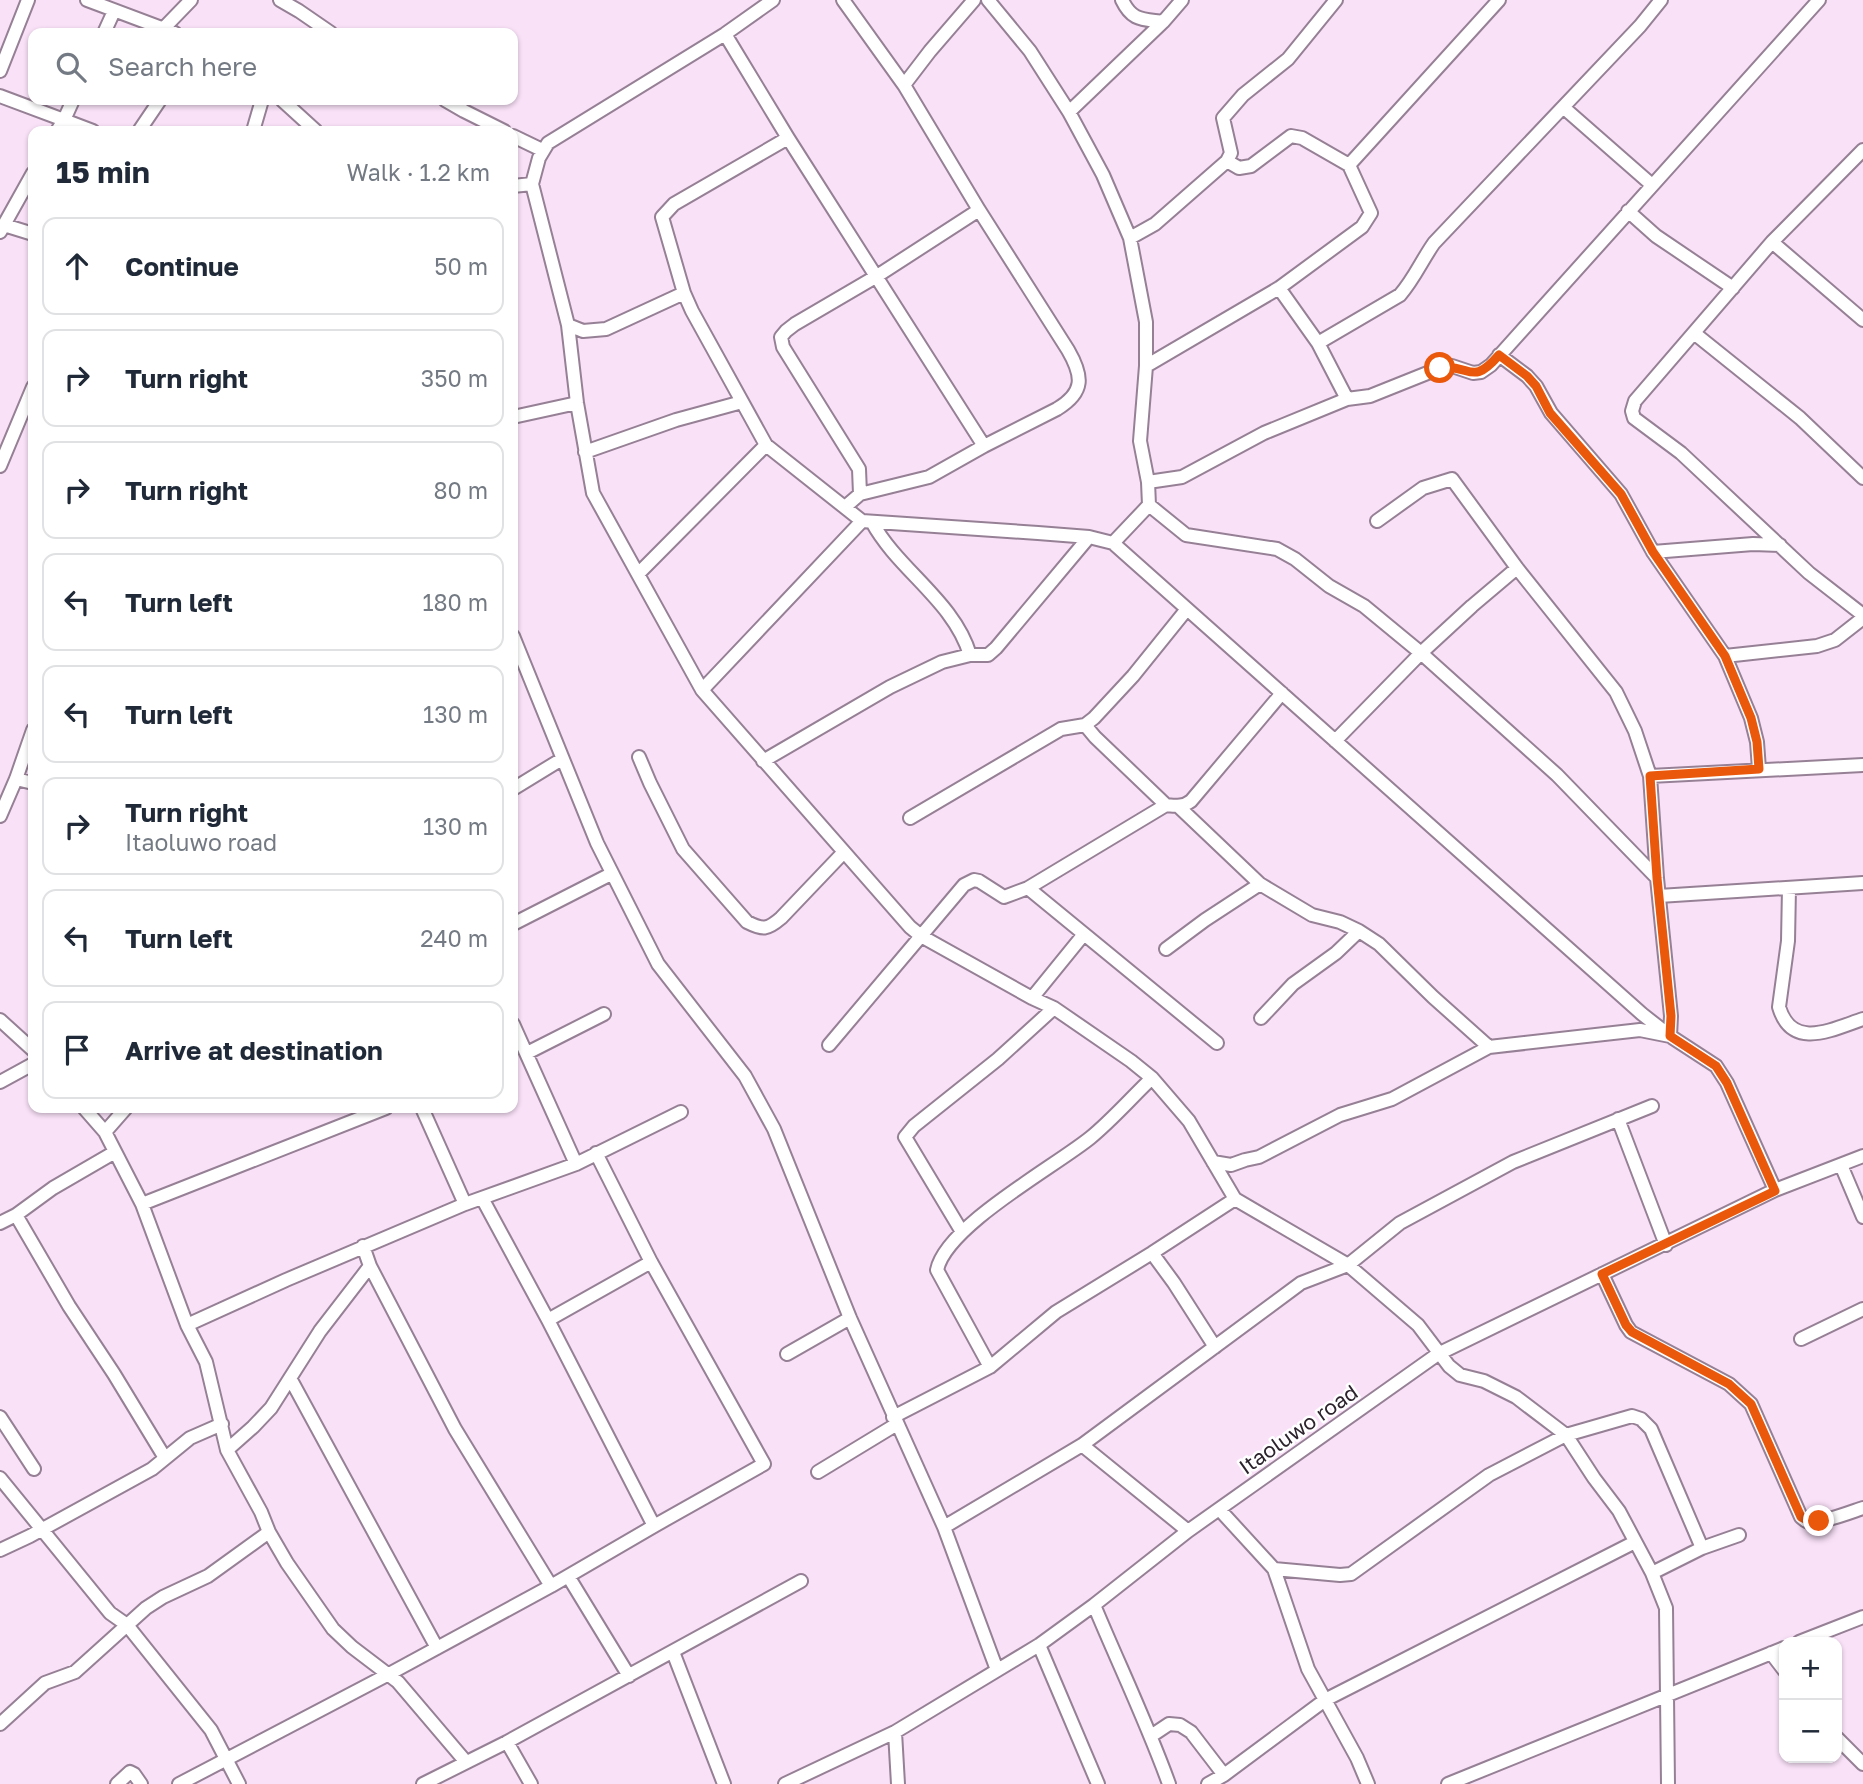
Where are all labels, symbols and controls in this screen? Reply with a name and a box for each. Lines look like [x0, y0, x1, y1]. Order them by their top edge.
search box [28, 28, 518, 105]
icon: search [52, 48, 90, 86]
text: Search here [108, 51, 257, 82]
text: 15 min [56, 154, 150, 190]
text: Walk · 1.2 km [347, 158, 490, 186]
icon: ahead [58, 247, 96, 285]
text: Continue [125, 251, 239, 282]
text: 50 m [434, 252, 488, 280]
route start [1424, 352, 1455, 383]
icon: right [58, 359, 96, 397]
text: Turn right [125, 363, 248, 394]
text: 350 m [421, 364, 488, 392]
icon: right [58, 471, 96, 509]
text: Turn right [125, 475, 248, 506]
text: 80 m [434, 476, 488, 504]
icon: left [58, 583, 96, 621]
text: Turn left [125, 587, 233, 618]
text: 180 m [422, 588, 488, 616]
icon: left [58, 695, 96, 733]
text: Turn left [125, 699, 233, 730]
text: 130 m [423, 700, 488, 728]
text: Turn right [125, 797, 248, 828]
icon: right [58, 807, 96, 845]
text: 130 m [423, 812, 488, 840]
text: Itaoluwo road [125, 828, 277, 856]
icon: left [58, 919, 96, 957]
text: Turn left [125, 923, 233, 954]
text: 240 m [420, 924, 488, 952]
icon: arrive [58, 1031, 96, 1069]
text: Arrive at destination [125, 1035, 383, 1066]
street label: Itaoluwo road [1234, 1379, 1362, 1479]
route end [1803, 1505, 1834, 1536]
map controls [1779, 1637, 1842, 1763]
button: + [1779, 1637, 1842, 1700]
button: − [1779, 1700, 1842, 1763]

